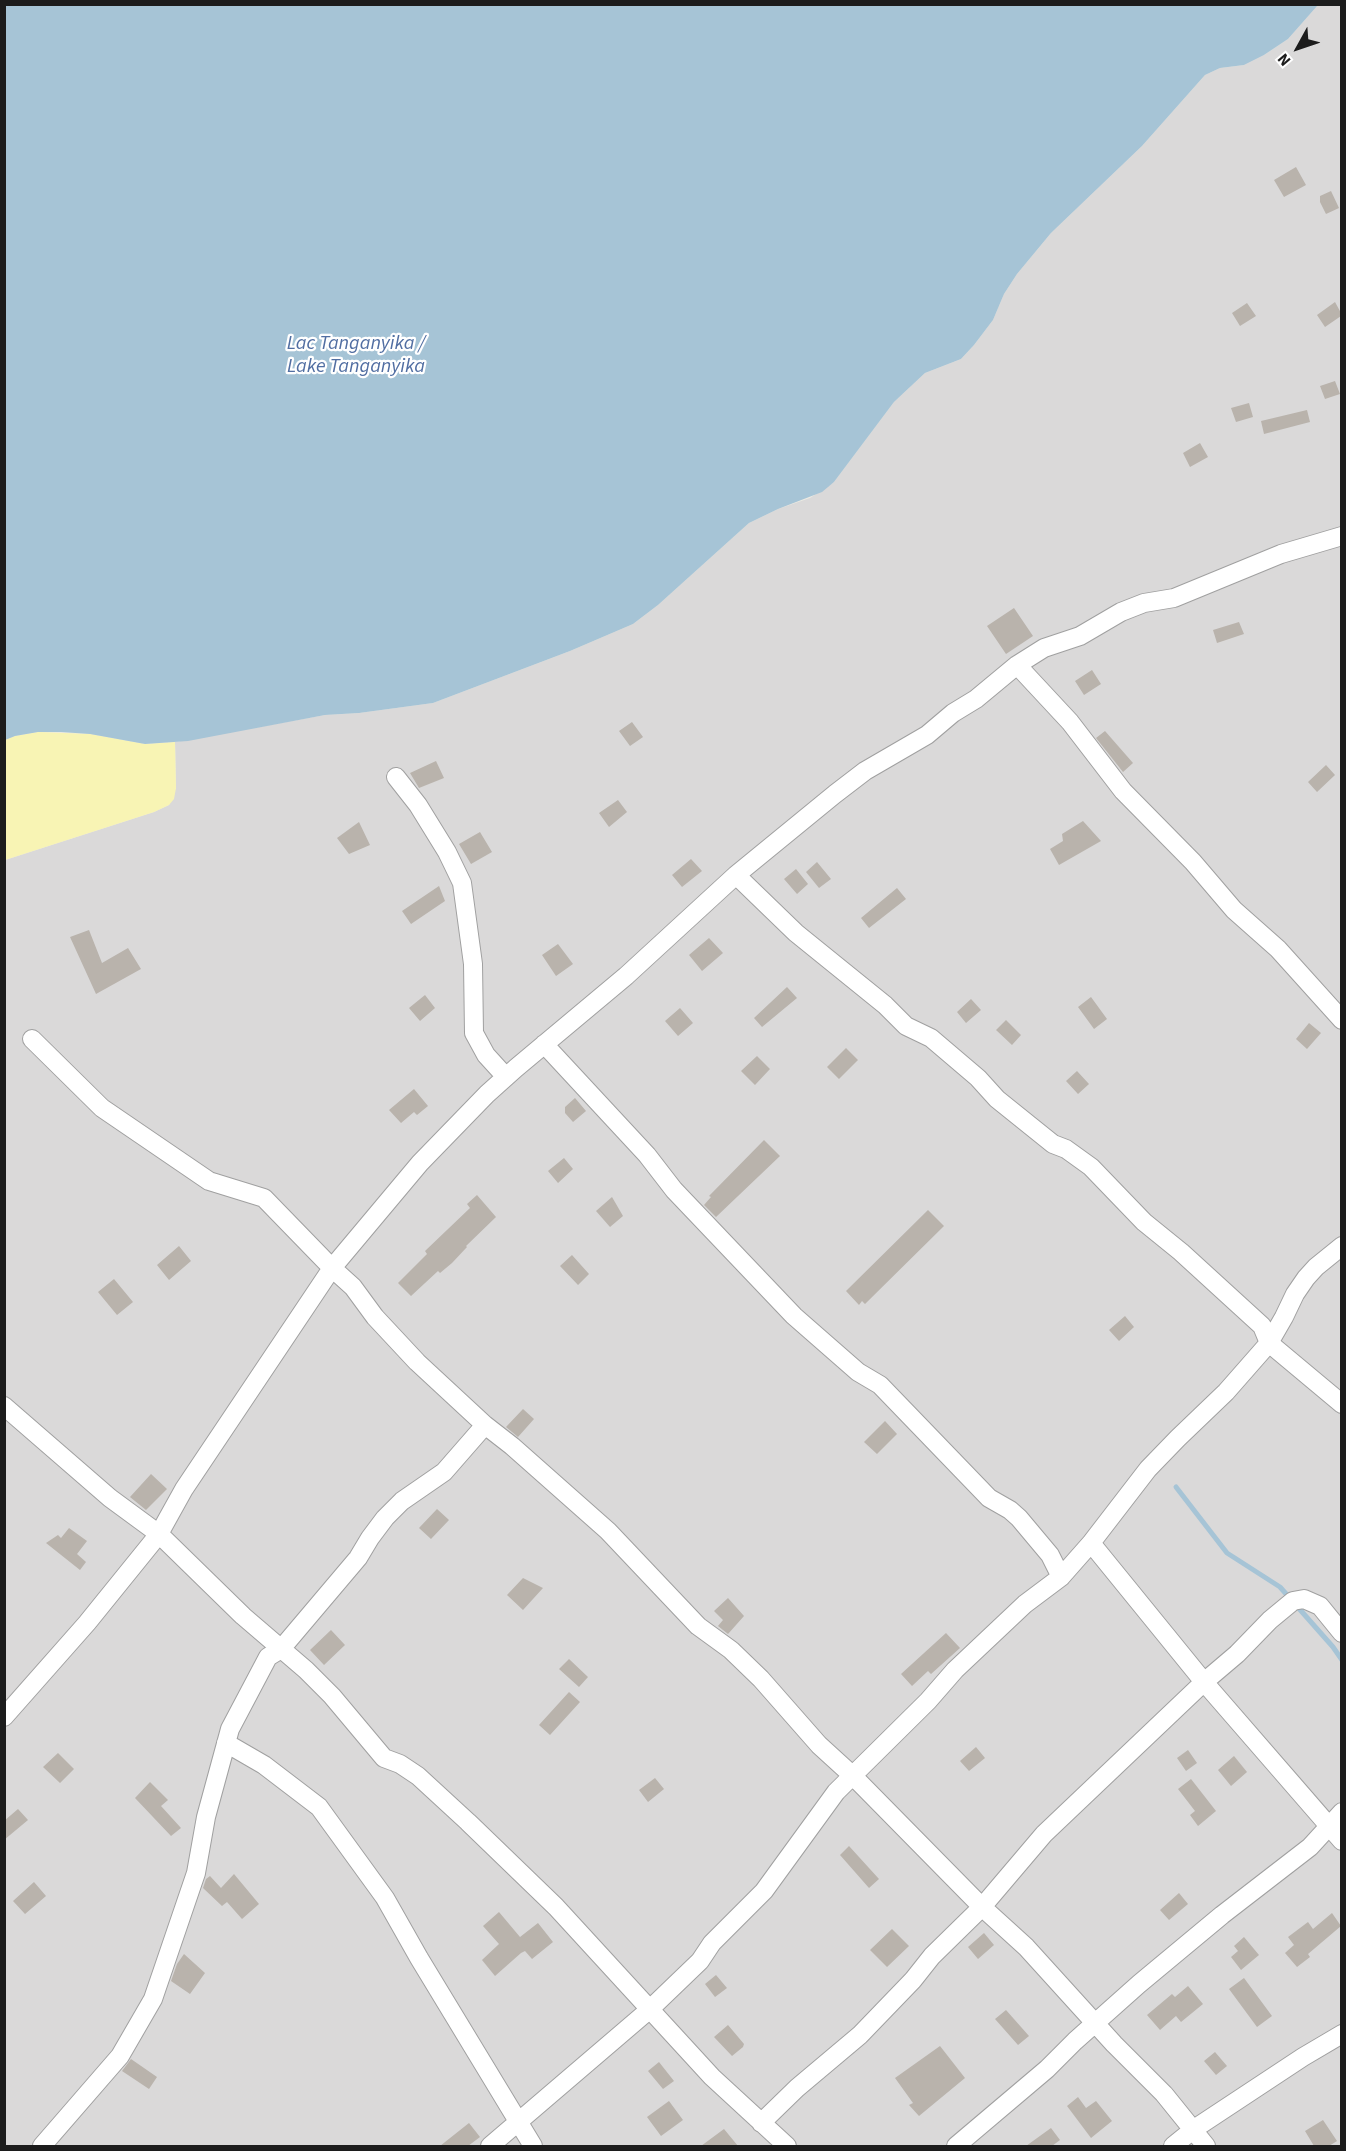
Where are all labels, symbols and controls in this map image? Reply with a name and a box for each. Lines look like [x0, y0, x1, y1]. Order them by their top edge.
north arrow [1268, 18, 1328, 78]
text: N [1272, 48, 1296, 71]
water label: Lac Tanganyika / Lake Tanganyika [287, 333, 425, 380]

